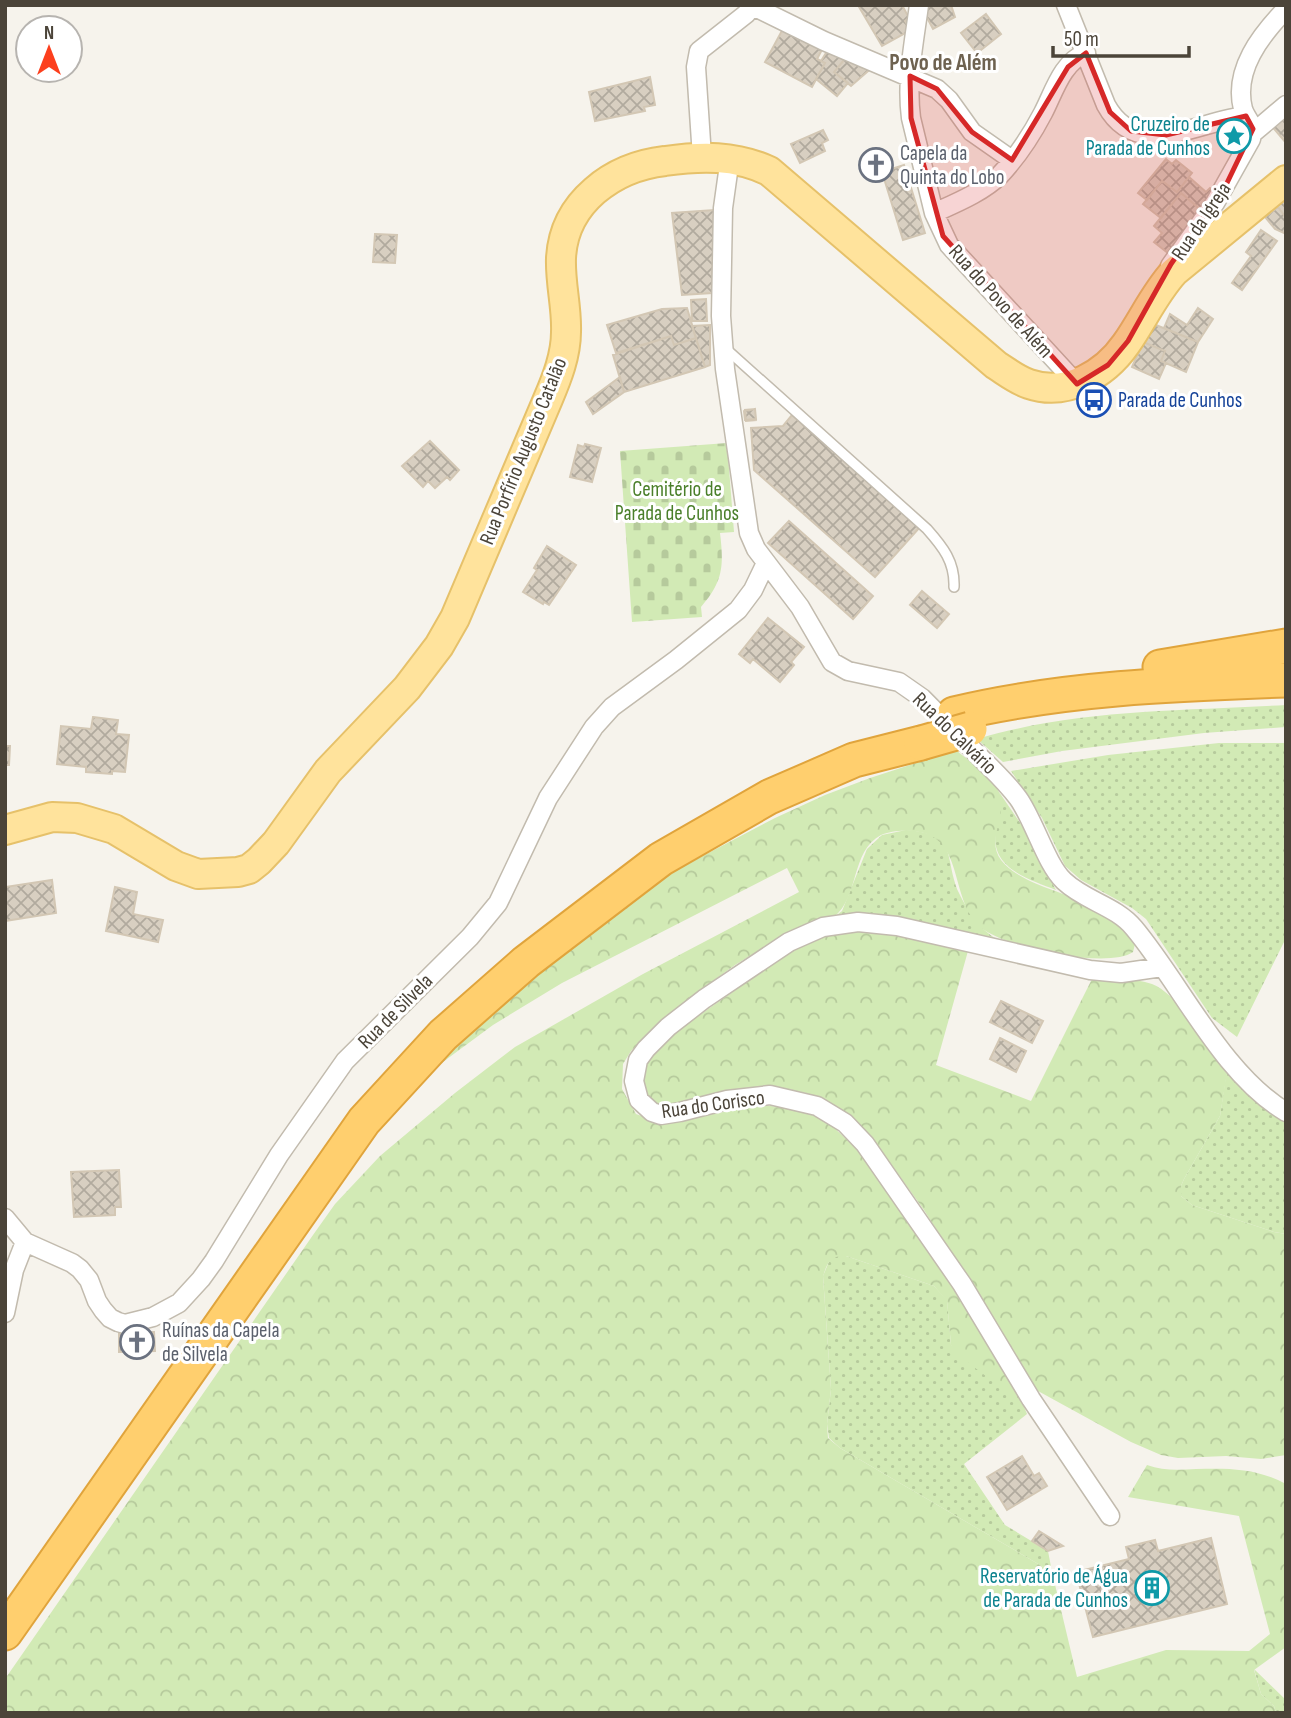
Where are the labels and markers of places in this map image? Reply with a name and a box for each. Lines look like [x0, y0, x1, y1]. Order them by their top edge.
place label: Cruzeiro de Parada de Cunhos [1086, 112, 1210, 161]
place icon: Cruzeiro de Parada de Cunhos [1215, 117, 1253, 155]
place label: Capela da Quinta do Lobo [900, 141, 1004, 190]
church icon: Capela da Quinta do Lobo [857, 146, 895, 184]
bus stop icon: Parada de Cunhos [1075, 381, 1113, 419]
place label: Parada de Cunhos [1118, 388, 1242, 413]
place label: Ruínas da Capela de Silvela [162, 1318, 280, 1367]
church icon: Ruínas da Capela de Silvela [118, 1323, 156, 1361]
place label: Reservatório de Água de Parada de Cunhos [980, 1564, 1128, 1613]
building icon: Reservatório de Água de Parada de Cunhos [1133, 1569, 1171, 1607]

